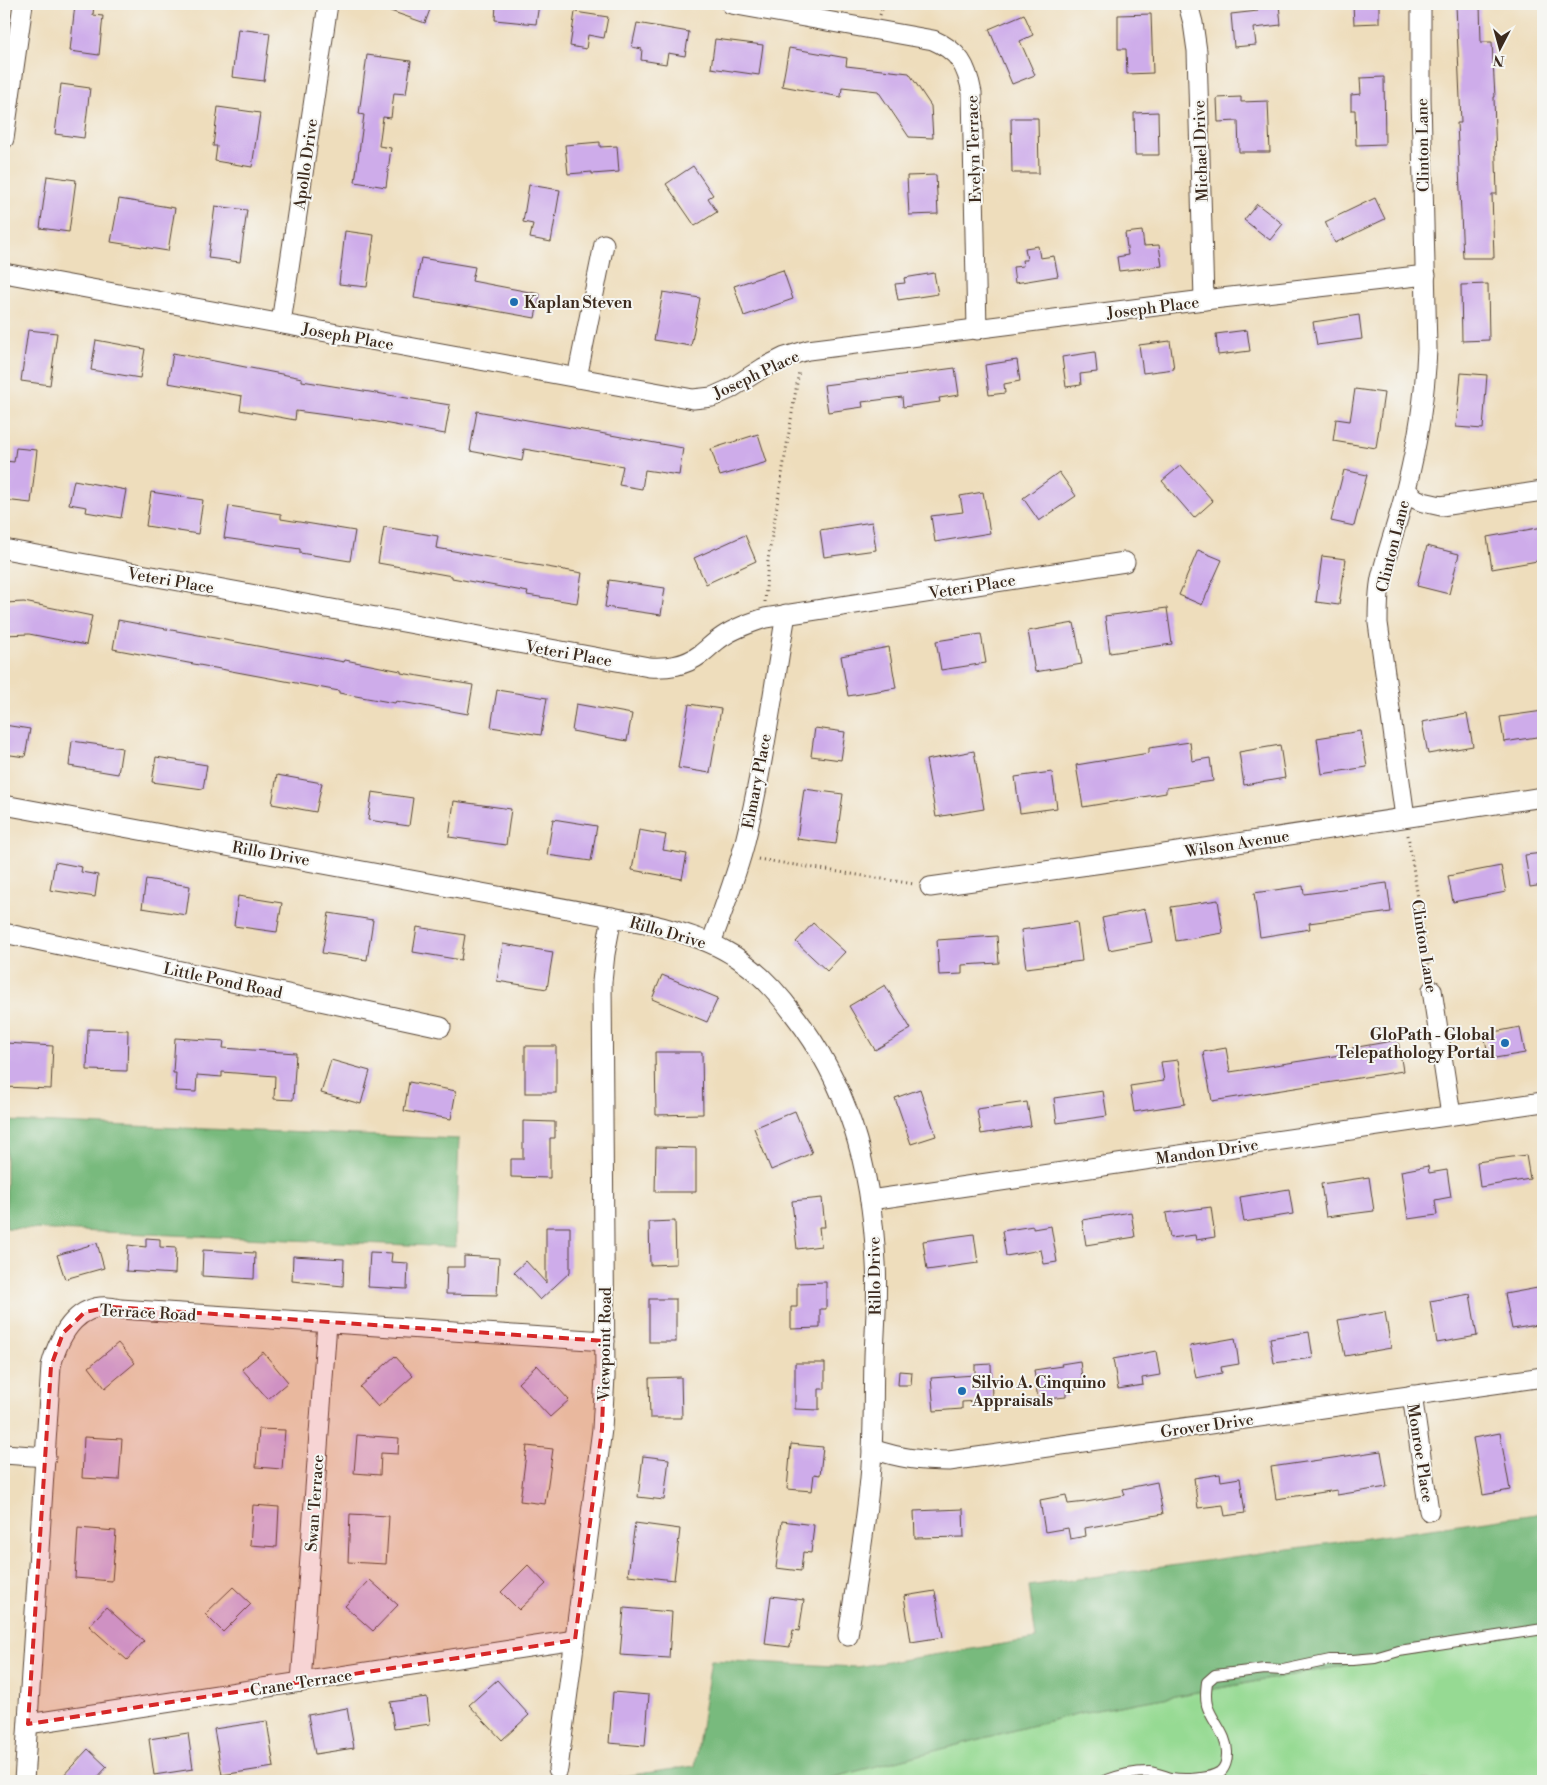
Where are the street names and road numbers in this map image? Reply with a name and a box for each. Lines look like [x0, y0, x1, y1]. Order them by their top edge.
street label: Evelyn Terrace [962, 95, 986, 203]
street label: Clinton Lane [1412, 98, 1434, 192]
street label: Michael Drive [1189, 100, 1213, 202]
street label: Apollo Drive [290, 117, 322, 212]
street label: Joseph Place [1105, 292, 1200, 324]
street label: Joseph Place [299, 319, 395, 355]
street label: Joseph Place [709, 346, 803, 404]
street label: Clinton Lane [1372, 498, 1414, 594]
street label: Veteri Place [125, 563, 216, 598]
street label: Veteri Place [926, 570, 1017, 604]
street label: Veteri Place [523, 636, 614, 671]
street label: Elmary Place [738, 732, 776, 830]
street label: Wilson Avenue [1182, 826, 1291, 862]
street label: Rillo Drive [230, 837, 311, 871]
street label: Clinton Lane [1407, 898, 1441, 994]
street label: Rillo Drive [627, 912, 708, 953]
street label: Little Pond Road [161, 959, 284, 1003]
street label: Mandon Drive [1155, 1135, 1260, 1169]
street label: Rillo Drive [864, 1236, 886, 1316]
street label: Viewpoint Road [594, 1287, 616, 1402]
street label: Terrace Road [99, 1300, 197, 1326]
street label: Monroe Place [1402, 1402, 1438, 1504]
street label: Grover Drive [1159, 1410, 1255, 1442]
street label: Swan Terrace [302, 1454, 328, 1552]
street label: Crane Terrace [249, 1665, 354, 1701]

